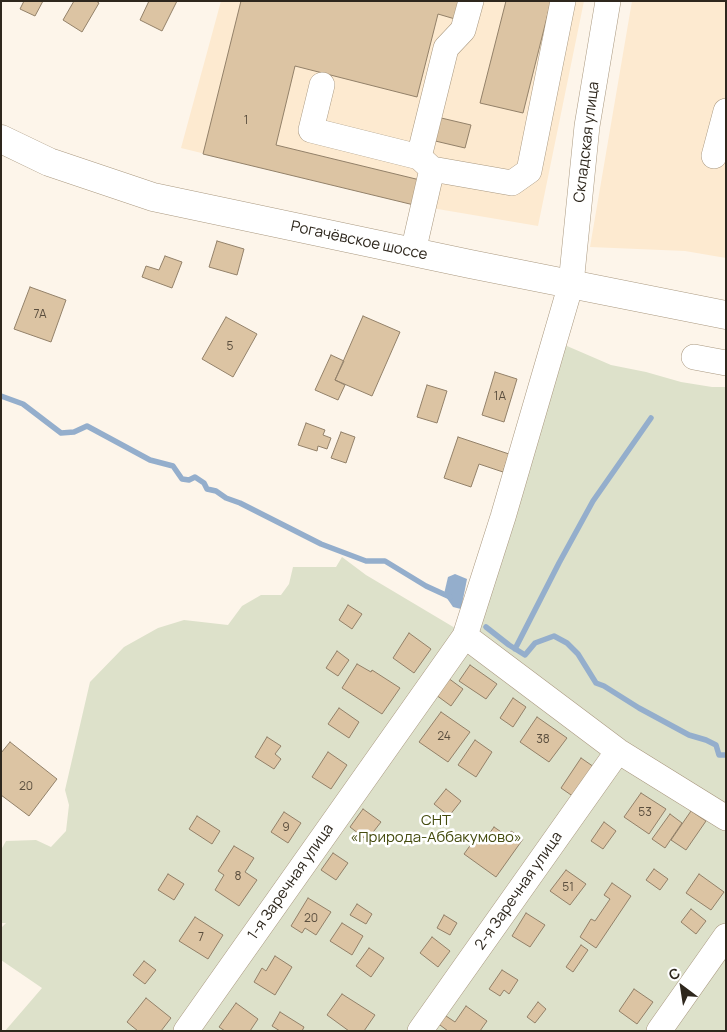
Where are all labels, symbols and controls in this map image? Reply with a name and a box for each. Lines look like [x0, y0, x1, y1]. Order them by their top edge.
street label: Складская улица [571, 81, 603, 203]
house number: 1 [244, 114, 248, 128]
street label: Рогачёвское шоссе [289, 218, 429, 264]
house number: 7А [33, 308, 47, 322]
house number: 5 [227, 340, 233, 354]
house number: 1А [494, 390, 506, 404]
house number: 24 [437, 730, 451, 744]
house number: 38 [536, 733, 550, 747]
house number: 20 [19, 780, 33, 794]
house number: 53 [638, 806, 652, 820]
park label: СНТ «Природа-Аббакумово» [350, 812, 522, 847]
street label: 1-я Заречная улица [244, 821, 338, 943]
house number: 9 [282, 821, 290, 835]
street label: 2-я Заречная улица [471, 828, 567, 954]
house number: 8 [235, 870, 241, 884]
house number: 51 [562, 881, 574, 895]
house number: 20 [304, 912, 318, 926]
house number: 7 [198, 931, 204, 945]
north arrow [657, 962, 707, 1012]
text: С [665, 963, 683, 985]

